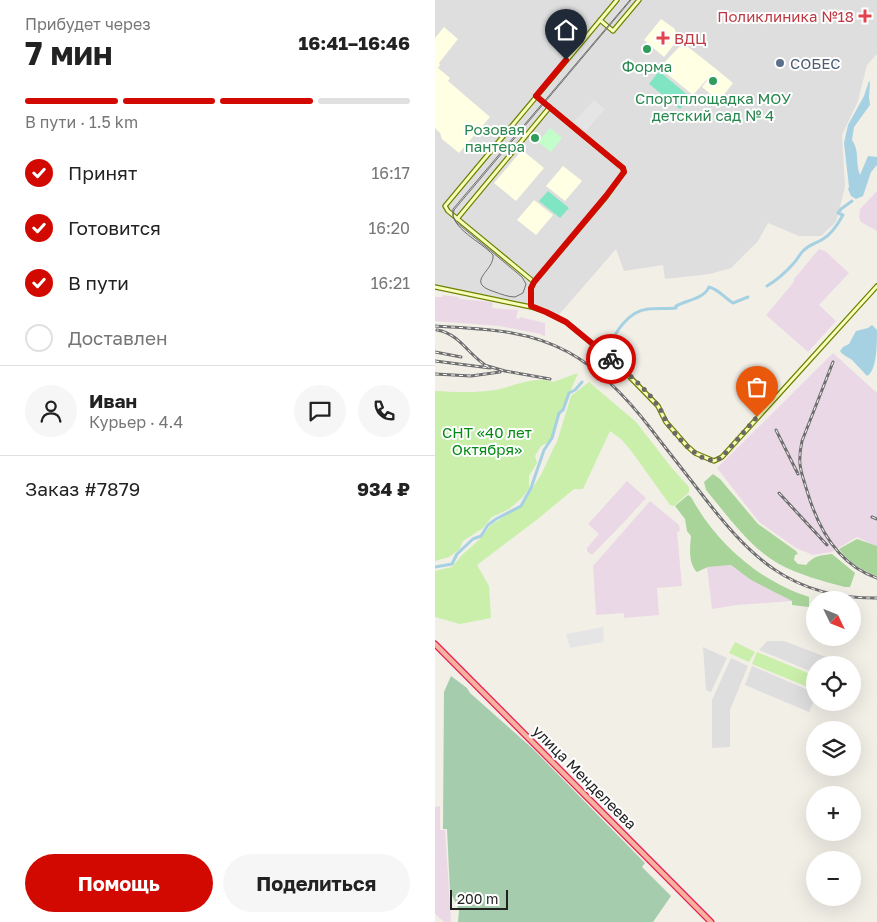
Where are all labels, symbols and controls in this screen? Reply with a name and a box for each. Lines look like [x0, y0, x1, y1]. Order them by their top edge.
place label: Поликлиника №18 [717, 7, 854, 25]
pin [545, 9, 587, 60]
marker: Поликлиника №18 [858, 9, 872, 23]
text: Прибудет через [25, 14, 151, 34]
icon: home [552, 16, 580, 44]
place label: ВДЦ [674, 29, 707, 47]
text: 16:41–16:46 [298, 31, 410, 54]
marker: ВДЦ [656, 31, 670, 45]
text: 7 мин [25, 34, 113, 72]
marker: Форма [641, 43, 653, 55]
place label: СОБЕС [790, 54, 841, 72]
place label: Форма [622, 57, 672, 75]
marker: СОБЕС [774, 57, 786, 69]
marker: Спортплощадка МОУ детский сад № 4 [707, 75, 719, 87]
place label: Спортплощадка МОУ детский сад № 4 [635, 89, 791, 124]
text: В пути · 1.5 km [25, 112, 138, 132]
place label: Розовая пантера [464, 120, 525, 155]
marker: Розовая пантера [529, 132, 541, 144]
icon: check [25, 159, 53, 187]
text: Принят [68, 161, 137, 184]
text: 16:17 [372, 163, 410, 183]
icon: check [25, 214, 53, 242]
text: Готовится [68, 216, 161, 239]
text: 16:20 [369, 218, 410, 238]
icon: check [25, 269, 53, 297]
text: В пути [68, 271, 129, 294]
text: 16:21 [371, 273, 410, 293]
text: Доставлен [68, 326, 168, 349]
courier [586, 334, 636, 384]
icon: bike [597, 345, 625, 373]
pin [736, 366, 778, 417]
icon: bag [743, 373, 771, 401]
button: person [25, 385, 77, 437]
button: chat [294, 385, 346, 437]
button: phone [358, 385, 410, 437]
text: Иван [89, 389, 137, 412]
text: Курьер · 4.4 [89, 412, 183, 432]
park label: СНТ «40 лет Октября» [442, 423, 533, 458]
text: Заказ #7879 [25, 477, 140, 500]
text: 934 ₽ [357, 477, 410, 500]
north arrow [806, 591, 861, 646]
map controls [806, 591, 861, 906]
button: locate [806, 656, 861, 711]
street label: улица Менделеева [529, 721, 641, 833]
button: layers [806, 721, 861, 776]
button: + [806, 786, 861, 841]
button: − [806, 851, 861, 906]
button: Помощь [25, 854, 213, 912]
button: Поделиться [223, 854, 410, 912]
scale bar [450, 887, 507, 910]
text: 200 m [457, 890, 498, 907]

